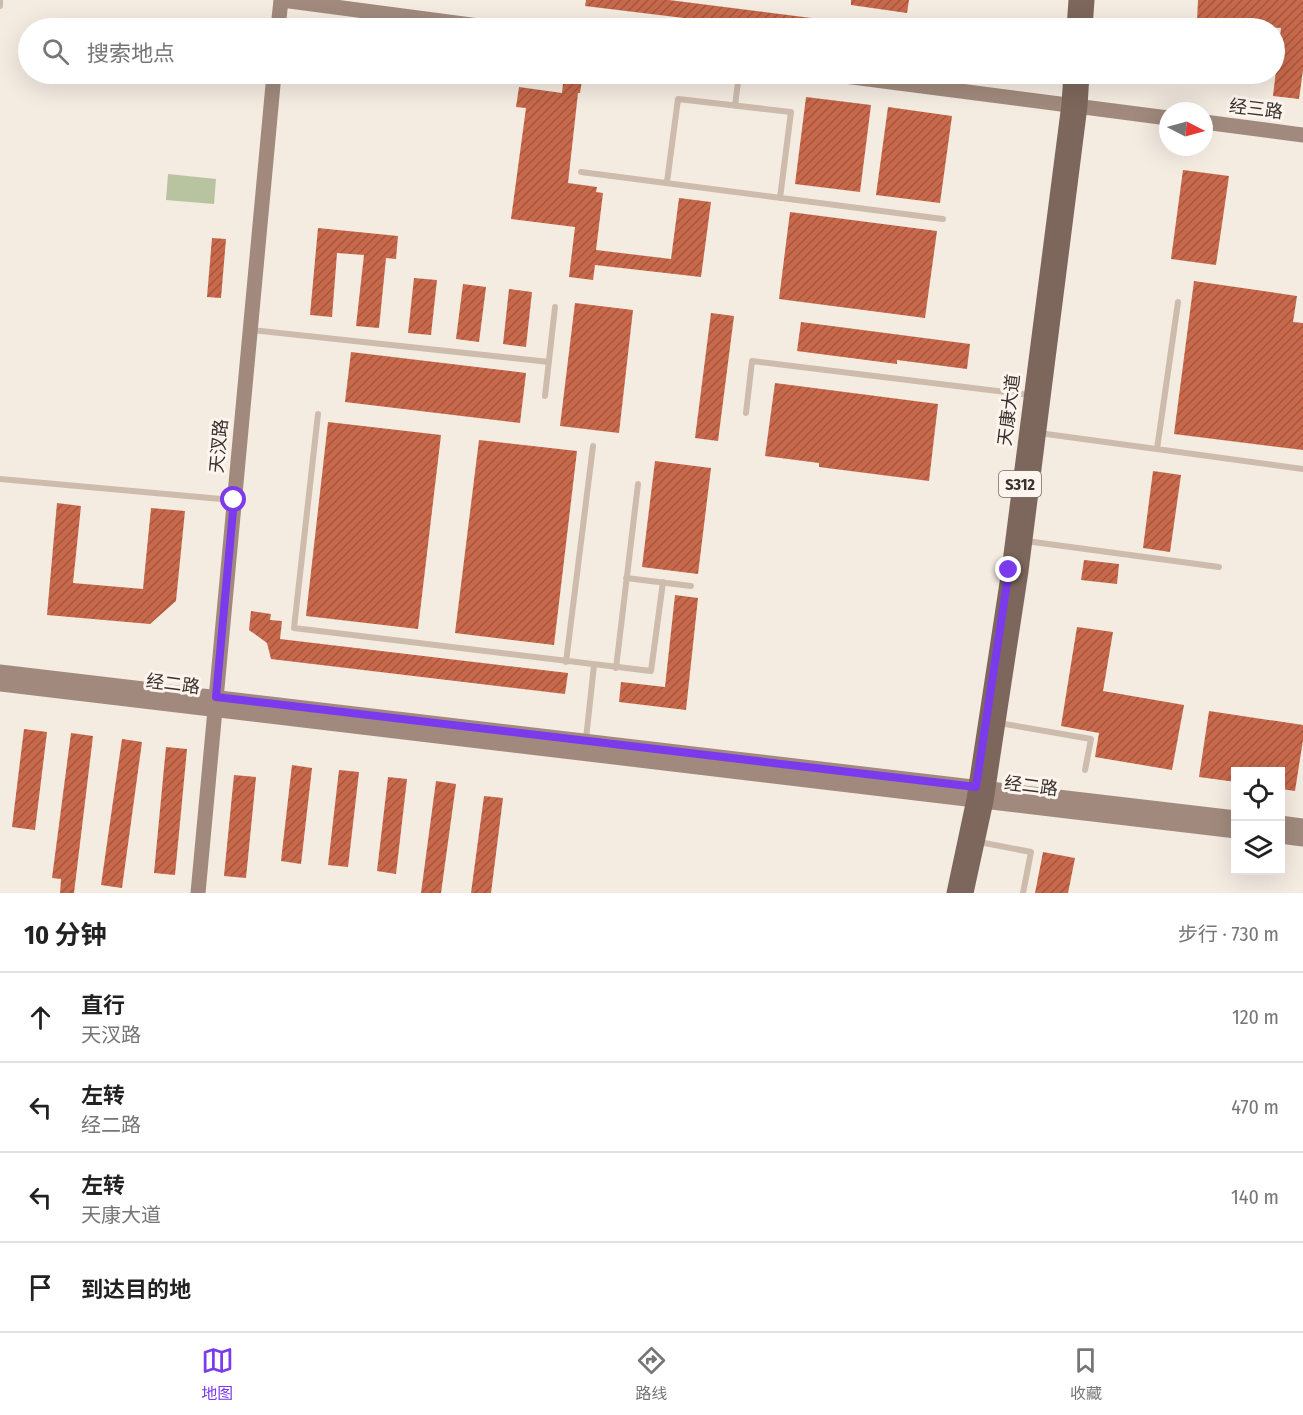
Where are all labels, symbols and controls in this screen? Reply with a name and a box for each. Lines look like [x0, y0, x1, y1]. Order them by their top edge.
search box [18, 18, 1285, 84]
icon: search [39, 35, 72, 68]
text: 搜索地点 [87, 40, 175, 67]
street label: 经三路 [1228, 95, 1284, 123]
north arrow [1159, 102, 1213, 156]
street label: 天康大道 [994, 373, 1024, 447]
street label: 天汊路 [206, 418, 232, 474]
road number: S312 [999, 471, 1041, 497]
route start [220, 486, 246, 512]
route end [995, 556, 1021, 582]
street label: 经二路 [145, 670, 201, 698]
map controls [1231, 767, 1285, 875]
button: locate [1231, 767, 1285, 821]
street label: 经二路 [1003, 772, 1059, 800]
button: layers [1231, 821, 1285, 875]
text: 10 分钟 [24, 920, 107, 951]
text: 步行 · 730 m [1178, 922, 1279, 946]
text: 直行 [81, 992, 125, 1019]
icon: ahead [24, 1001, 57, 1034]
text: 120 m [1232, 1005, 1279, 1029]
text: 天汊路 [81, 1023, 141, 1047]
text: 左转 [81, 1082, 125, 1109]
icon: left [24, 1091, 57, 1124]
text: 470 m [1231, 1095, 1279, 1119]
text: 经二路 [81, 1113, 141, 1137]
text: 左转 [81, 1172, 125, 1199]
icon: left [24, 1181, 57, 1214]
text: 140 m [1231, 1185, 1279, 1209]
text: 天康大道 [81, 1203, 161, 1227]
icon: arrive [24, 1271, 57, 1304]
text: 到达目的地 [81, 1276, 191, 1303]
tab: 地图 [201, 1344, 234, 1404]
tab: 路线 [635, 1344, 668, 1404]
tab: 收藏 [1069, 1344, 1102, 1404]

